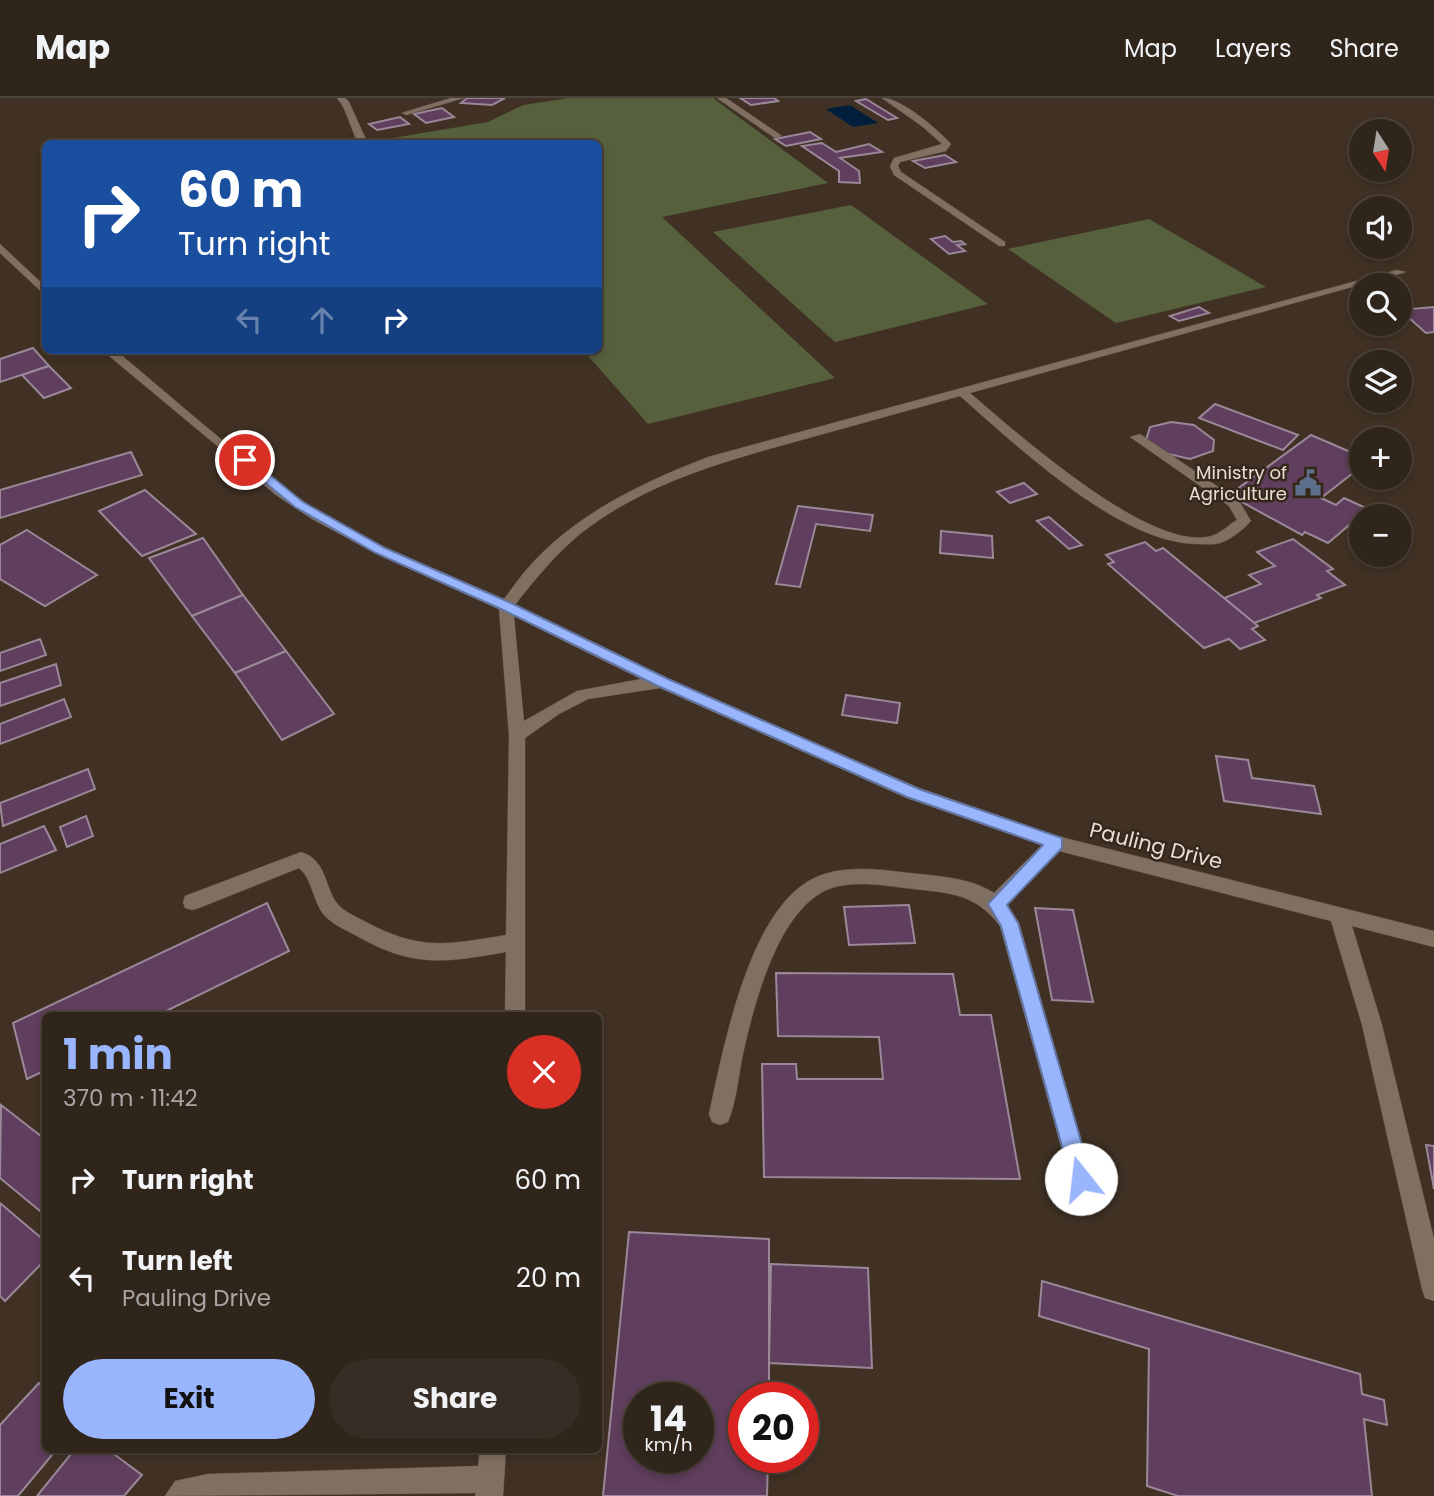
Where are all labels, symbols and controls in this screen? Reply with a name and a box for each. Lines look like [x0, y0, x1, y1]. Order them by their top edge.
text: Map [35, 24, 110, 71]
text: Map [1124, 32, 1177, 65]
text: Layers [1215, 32, 1291, 65]
text: Share [1329, 32, 1399, 65]
north arrow [1349, 119, 1412, 182]
map controls [1349, 119, 1412, 567]
text: 60 m [178, 156, 303, 224]
icon: right [63, 168, 154, 259]
button: sound [1349, 196, 1412, 259]
text: Turn right [178, 221, 330, 266]
button: search [1349, 273, 1412, 336]
icon: left [230, 301, 268, 339]
icon: ahead [303, 301, 341, 339]
icon: right [376, 301, 414, 339]
button: layers [1349, 350, 1412, 413]
button: + [1349, 427, 1412, 490]
pin [215, 430, 275, 490]
icon: arrive [226, 441, 264, 479]
place label: Ministry of Agriculture [1189, 460, 1287, 506]
public building icon: Ministry of Agriculture [1293, 468, 1323, 498]
button: − [1349, 504, 1412, 567]
street label: Pauling Drive [1087, 815, 1226, 876]
text: 1 min [63, 1025, 173, 1084]
button: close [507, 1035, 581, 1109]
text: 370 m · 11:42 [63, 1082, 198, 1114]
position arrow [1044, 1142, 1118, 1216]
icon: right [63, 1161, 101, 1199]
text: Turn right [122, 1162, 254, 1198]
text: 60 m [514, 1162, 581, 1198]
text: Turn left [122, 1243, 233, 1279]
icon: left [63, 1259, 101, 1297]
text: 20 m [516, 1260, 581, 1296]
text: Pauling Drive [122, 1282, 271, 1314]
button: Exit [63, 1359, 315, 1439]
button: Share [329, 1359, 581, 1439]
speed limit sign: 20 [728, 1382, 819, 1473]
text: 14 [650, 1394, 687, 1443]
text: km/h [645, 1432, 692, 1457]

